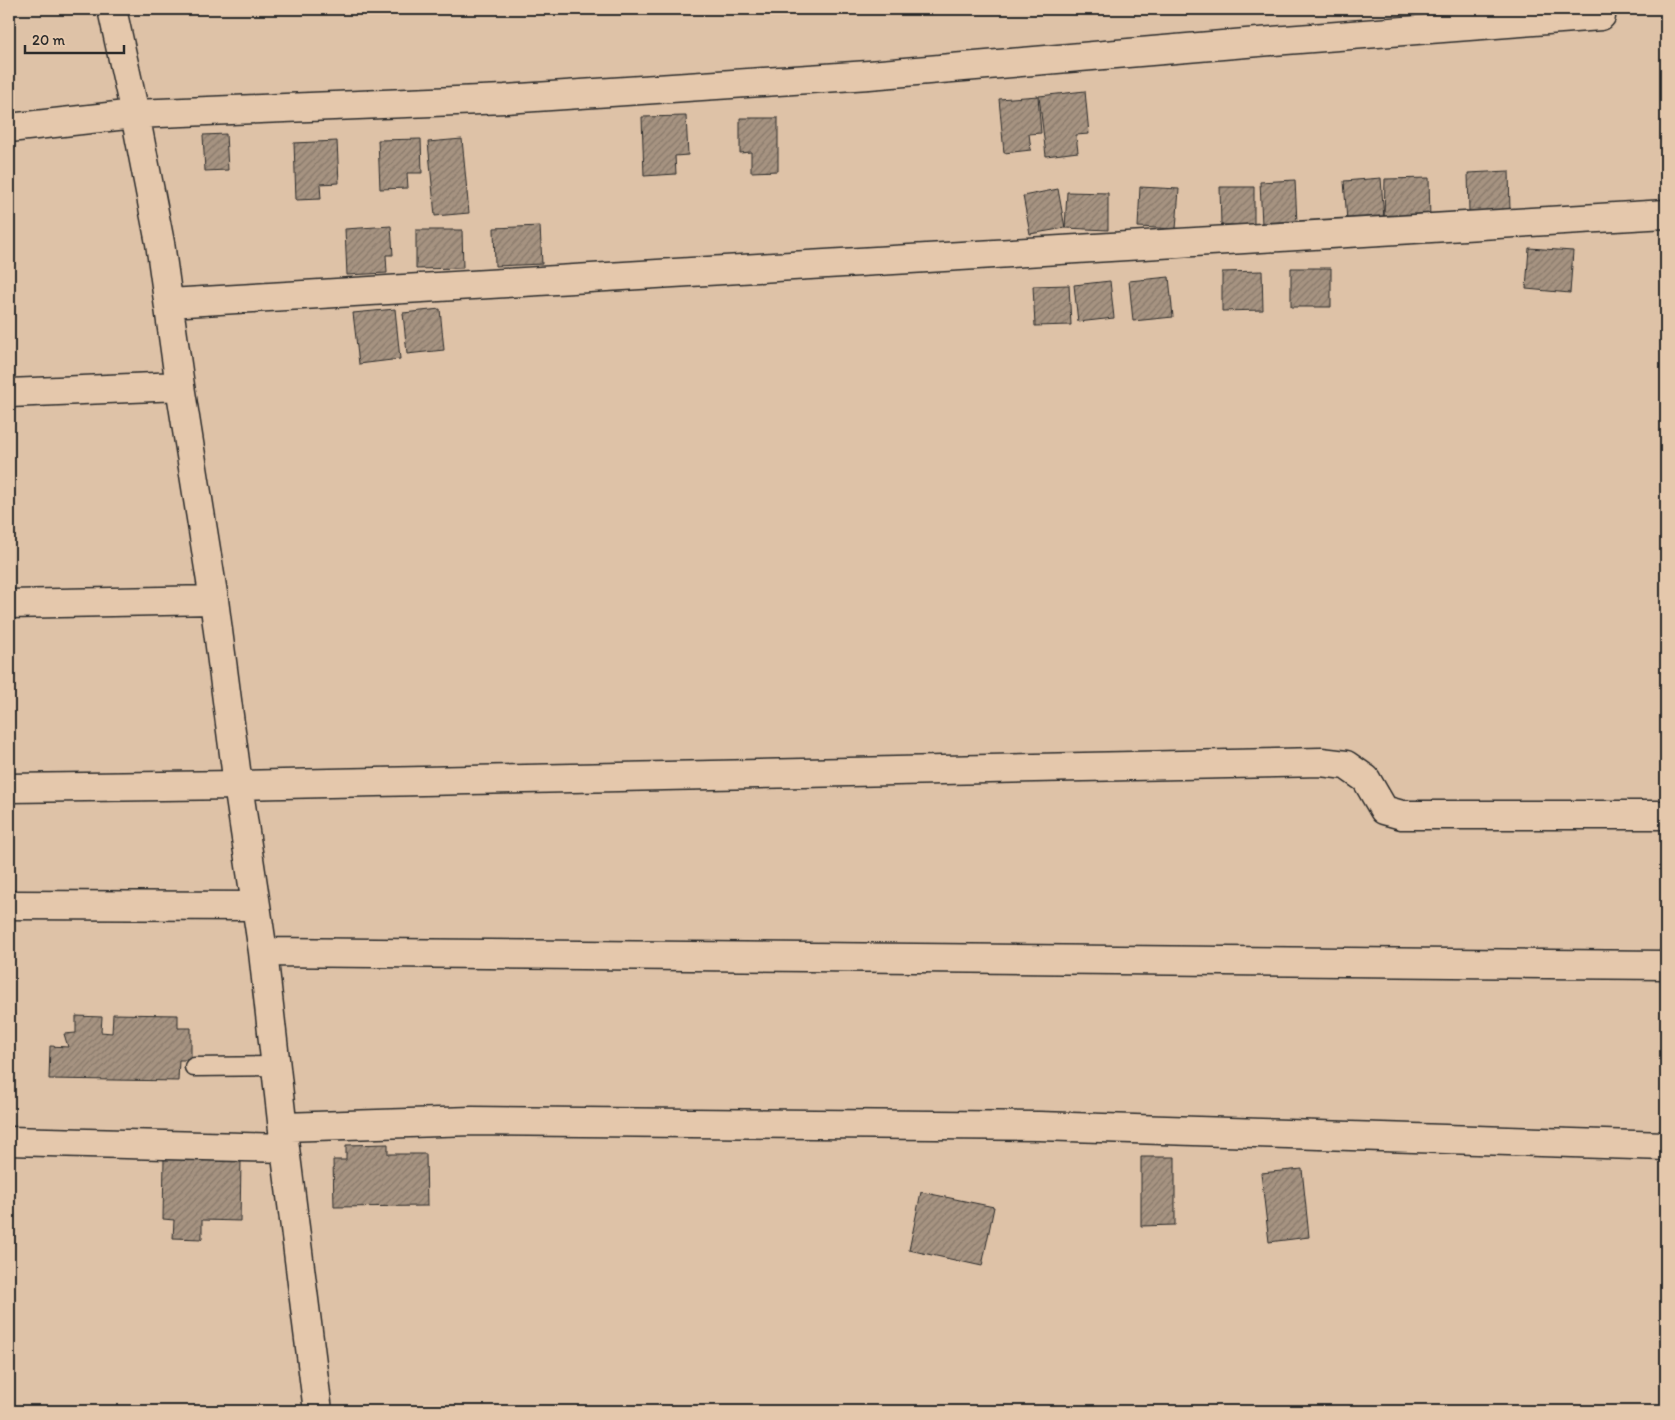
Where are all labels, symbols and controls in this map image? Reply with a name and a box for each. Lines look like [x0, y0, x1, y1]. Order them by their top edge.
scale bar [25, 22, 124, 54]
text: 20 m [32, 31, 66, 49]

